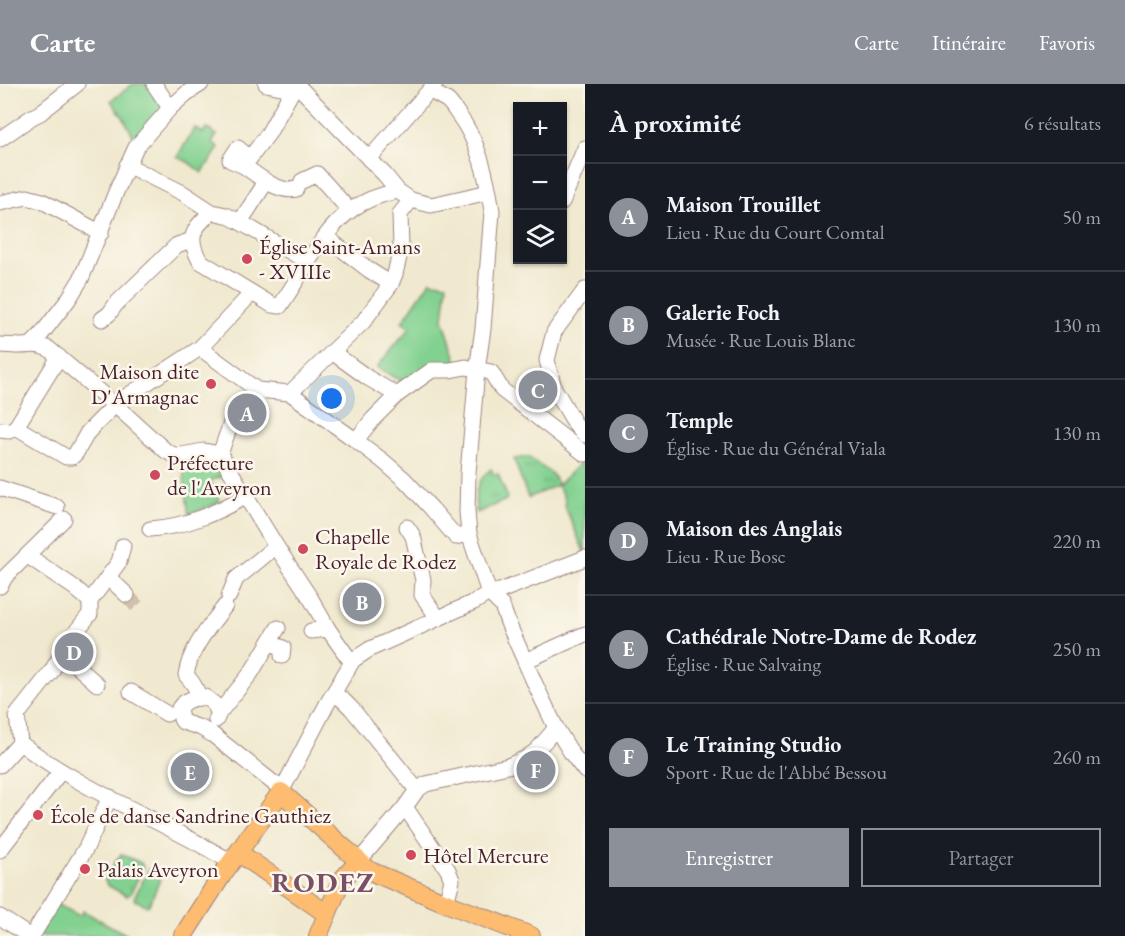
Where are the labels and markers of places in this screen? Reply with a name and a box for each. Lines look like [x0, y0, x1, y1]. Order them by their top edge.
place label: Église Saint-Amans - XVIIIe [259, 232, 421, 286]
marker: Église Saint-Amans - XVIIIe [240, 252, 254, 266]
place label: Maison dite D'Armagnac [91, 357, 199, 411]
pin: C [518, 368, 558, 412]
marker: Maison dite D'Armagnac [204, 377, 218, 391]
pin: A [228, 390, 266, 436]
place label: Préfecture de l'Aveyron [167, 448, 272, 502]
marker: Préfecture de l'Aveyron [148, 468, 162, 482]
place label: Chapelle Royale de Rodez [315, 522, 457, 576]
marker: Chapelle Royale de Rodez [296, 542, 310, 556]
pin: B [342, 580, 382, 624]
pin: D [54, 630, 94, 674]
pin: F [516, 748, 556, 792]
pin: E [170, 750, 210, 794]
place label: École de danse Sandrine Gauthiez [50, 801, 332, 830]
marker: École de danse Sandrine Gauthiez [31, 808, 45, 822]
place label: Hôtel Mercure [423, 841, 549, 870]
marker: Hôtel Mercure [404, 848, 418, 862]
place label: Palais Aveyron [97, 855, 219, 884]
marker: Palais Aveyron [78, 862, 92, 876]

